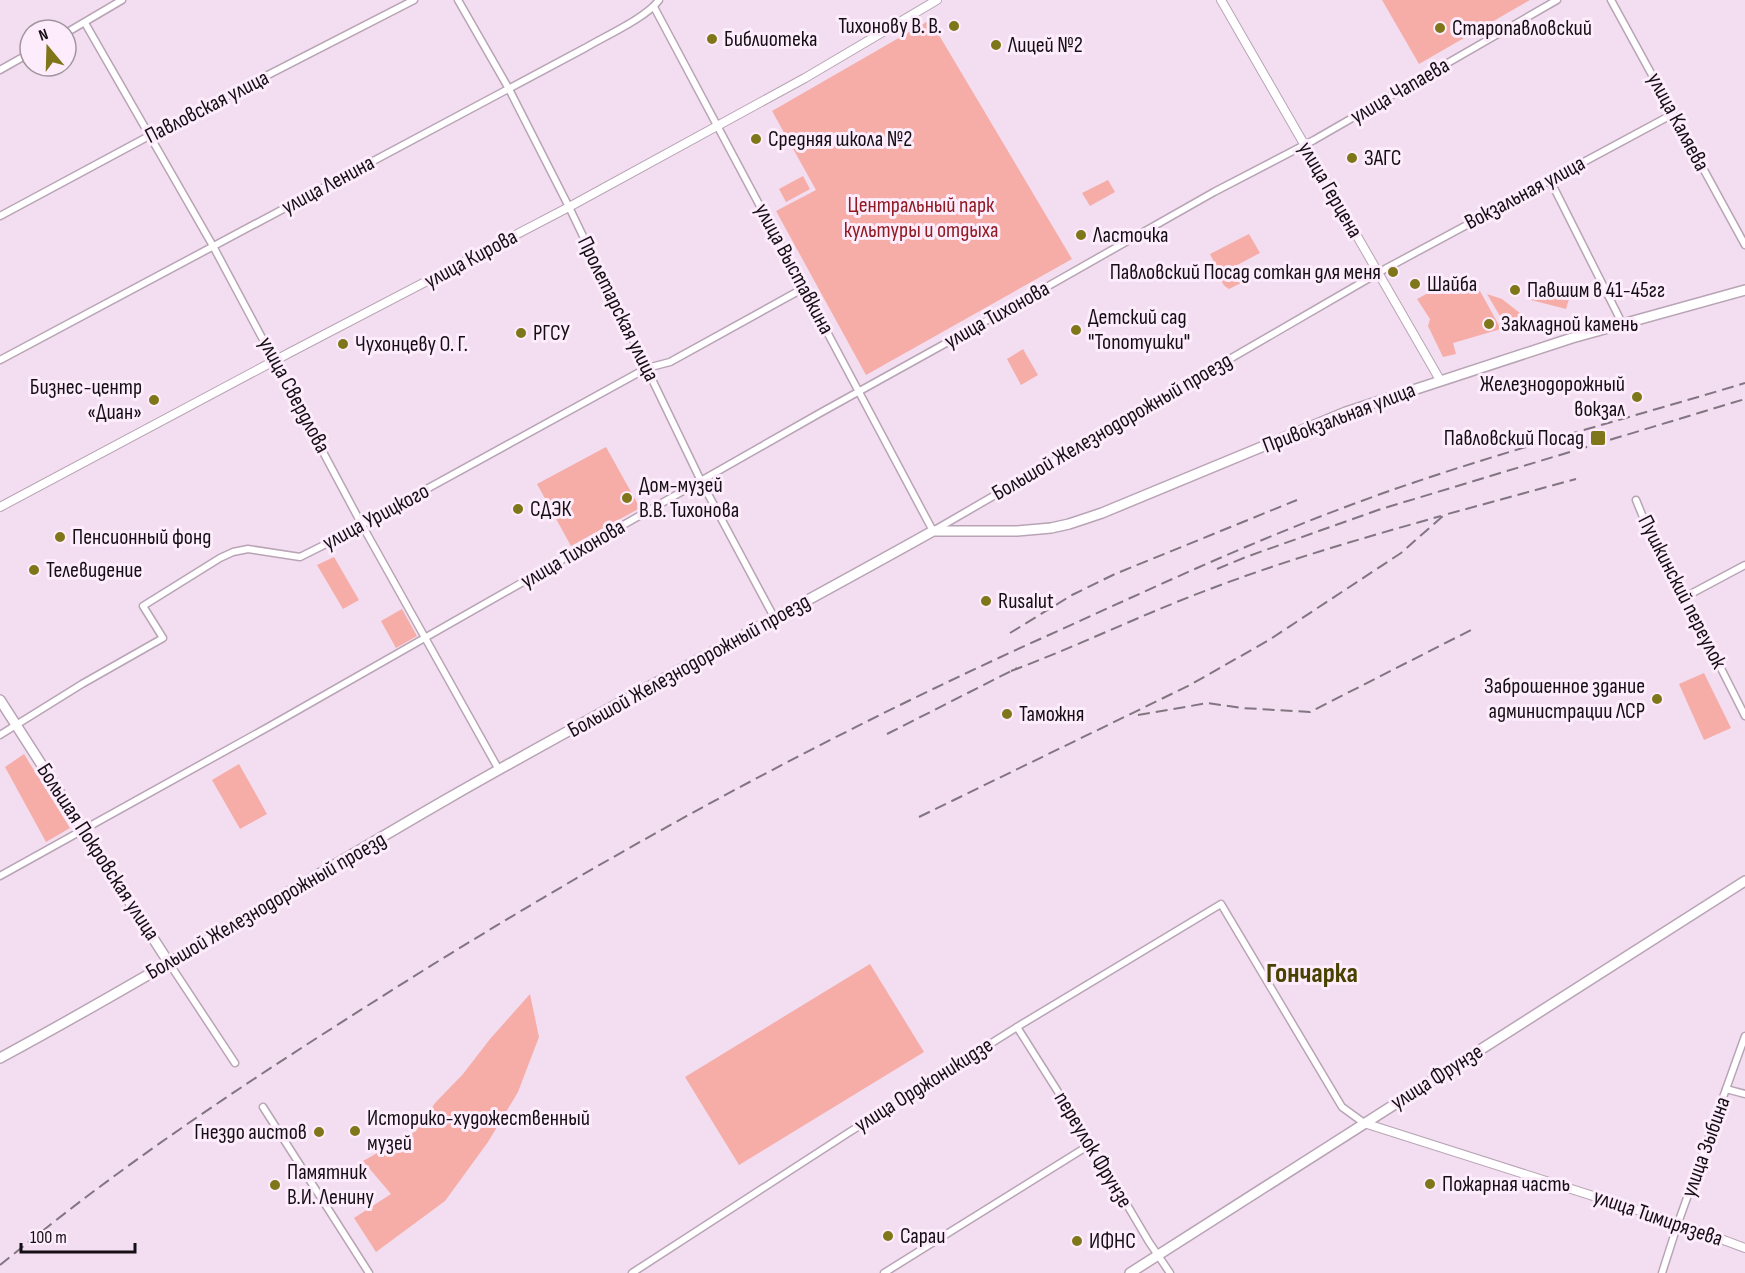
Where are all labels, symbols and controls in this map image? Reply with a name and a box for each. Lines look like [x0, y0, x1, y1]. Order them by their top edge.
place label: Тихонову В. В. [838, 13, 942, 40]
place label: Старопавловский [1452, 15, 1592, 42]
north arrow [18, 18, 78, 78]
marker: Тихонову В. В. [947, 19, 961, 33]
marker: Старопавловский [1433, 21, 1447, 35]
text: N [36, 25, 51, 46]
place label: Библиотека [724, 26, 817, 53]
marker: Библиотека [705, 32, 719, 46]
place label: Лицей №2 [1007, 32, 1083, 59]
marker: Лицей №2 [989, 38, 1003, 52]
street label: улица Чапаева [1346, 52, 1454, 130]
street label: Павловская улица [141, 64, 273, 150]
street label: улица Каляева [1641, 68, 1715, 176]
place label: Средняя школа №2 [768, 126, 912, 153]
marker: Средняя школа №2 [749, 132, 763, 146]
street label: улица Герцена [1292, 137, 1368, 243]
place label: ЗАГС [1364, 145, 1401, 172]
street label: улица Ленина [277, 149, 379, 221]
street label: Вокзальная улица [1460, 150, 1590, 236]
marker: ЗАГС [1345, 151, 1359, 165]
park label: Центральный парк культуры и отдыха [844, 192, 998, 244]
street label: улица Выставкина [748, 199, 840, 339]
place label: Ласточка [1092, 222, 1169, 249]
street label: улица Кирова [420, 223, 522, 295]
marker: Ласточка [1074, 228, 1088, 242]
street label: Пролетарская улица [571, 232, 665, 386]
place label: Павловский Посад соткан для меня [1110, 259, 1381, 286]
marker: Павловский Посад соткан для меня [1386, 265, 1400, 279]
place label: Шайба [1427, 271, 1477, 298]
street label: улица Тихонова [940, 275, 1054, 355]
marker: Шайба [1408, 277, 1422, 291]
place label: Павшим в 41-45гг [1527, 277, 1665, 304]
marker: Павшим в 41-45гг [1508, 283, 1522, 297]
place label: Детский сад "Топотушки" [1088, 304, 1190, 356]
place label: Закладной камень [1501, 311, 1638, 338]
marker: Закладной камень [1482, 317, 1496, 331]
place label: РГСУ [533, 320, 571, 347]
marker: Детский сад "Топотушки" [1069, 323, 1083, 337]
marker: РГСУ [514, 326, 528, 340]
place label: Чухонцеву О. Г. [355, 331, 468, 358]
street label: улица Свердлова [252, 332, 336, 458]
marker: Чухонцеву О. Г. [336, 337, 350, 351]
street label: Большой Железнодорожный проезд [987, 347, 1237, 507]
place label: Железнодорожный вокзал [1480, 371, 1625, 423]
place label: Бизнес-центр «Диан» [30, 374, 142, 426]
street label: Привокзальная улица [1259, 376, 1419, 460]
marker: Железнодорожный вокзал [1630, 390, 1644, 404]
marker: Бизнес-центр «Диан» [147, 393, 161, 407]
place label: Павловский Посад [1444, 425, 1584, 452]
marker: Павловский Посад [1589, 429, 1607, 447]
place label: Дом-музей В.В. Тихонова [639, 472, 739, 524]
street label: улица Урицкого [318, 478, 434, 556]
marker: Дом-музей В.В. Тихонова [620, 491, 634, 505]
place label: СДЭК [530, 496, 571, 523]
marker: СДЭК [511, 502, 525, 516]
street label: Пушкинский переулок [1632, 511, 1733, 674]
street label: улица Тихонова [516, 513, 630, 595]
place label: Пенсионный фонд [72, 524, 211, 551]
marker: Пенсионный фонд [53, 530, 67, 544]
place label: Телевидение [46, 557, 142, 584]
marker: Телевидение [27, 563, 41, 577]
street label: Большой Железнодорожный проезд [563, 588, 815, 744]
place label: Rusalut [998, 588, 1054, 615]
marker: Rusalut [979, 594, 993, 608]
place label: Заброшенное здание администрации ЛСР [1484, 673, 1645, 725]
marker: Заброшенное здание администрации ЛСР [1650, 692, 1664, 706]
place label: Таможня [1019, 701, 1084, 728]
marker: Таможня [1000, 707, 1014, 721]
street label: Большая Покровская улица [31, 758, 165, 946]
street label: Большой Железнодорожный проезд [141, 826, 391, 986]
district label: Гончарка [1266, 957, 1358, 990]
street label: улица Орджоникидзе [850, 1032, 998, 1138]
street label: улица Фрунзе [1386, 1038, 1488, 1116]
street label: переулок Фрунзе [1048, 1087, 1138, 1213]
street label: улица Зыбина [1675, 1093, 1737, 1201]
place label: Историко-художественный музей [367, 1105, 590, 1157]
place label: Гнездо аистов [194, 1119, 307, 1146]
marker: Историко-художественный музей [348, 1124, 362, 1138]
marker: Гнездо аистов [312, 1125, 326, 1139]
place label: Памятник В.И. Ленину [287, 1159, 374, 1211]
place label: Пожарная часть [1442, 1171, 1570, 1198]
marker: Пожарная часть [1423, 1177, 1437, 1191]
marker: Памятник В.И. Ленину [268, 1178, 282, 1192]
street label: улица Тимирязева [1590, 1183, 1726, 1253]
scale bar [21, 1216, 135, 1254]
place label: Сараи [900, 1223, 946, 1250]
text: 100 m [30, 1227, 67, 1248]
place label: ИФНС [1089, 1228, 1136, 1255]
marker: Сараи [881, 1229, 895, 1243]
marker: ИФНС [1070, 1234, 1084, 1248]

